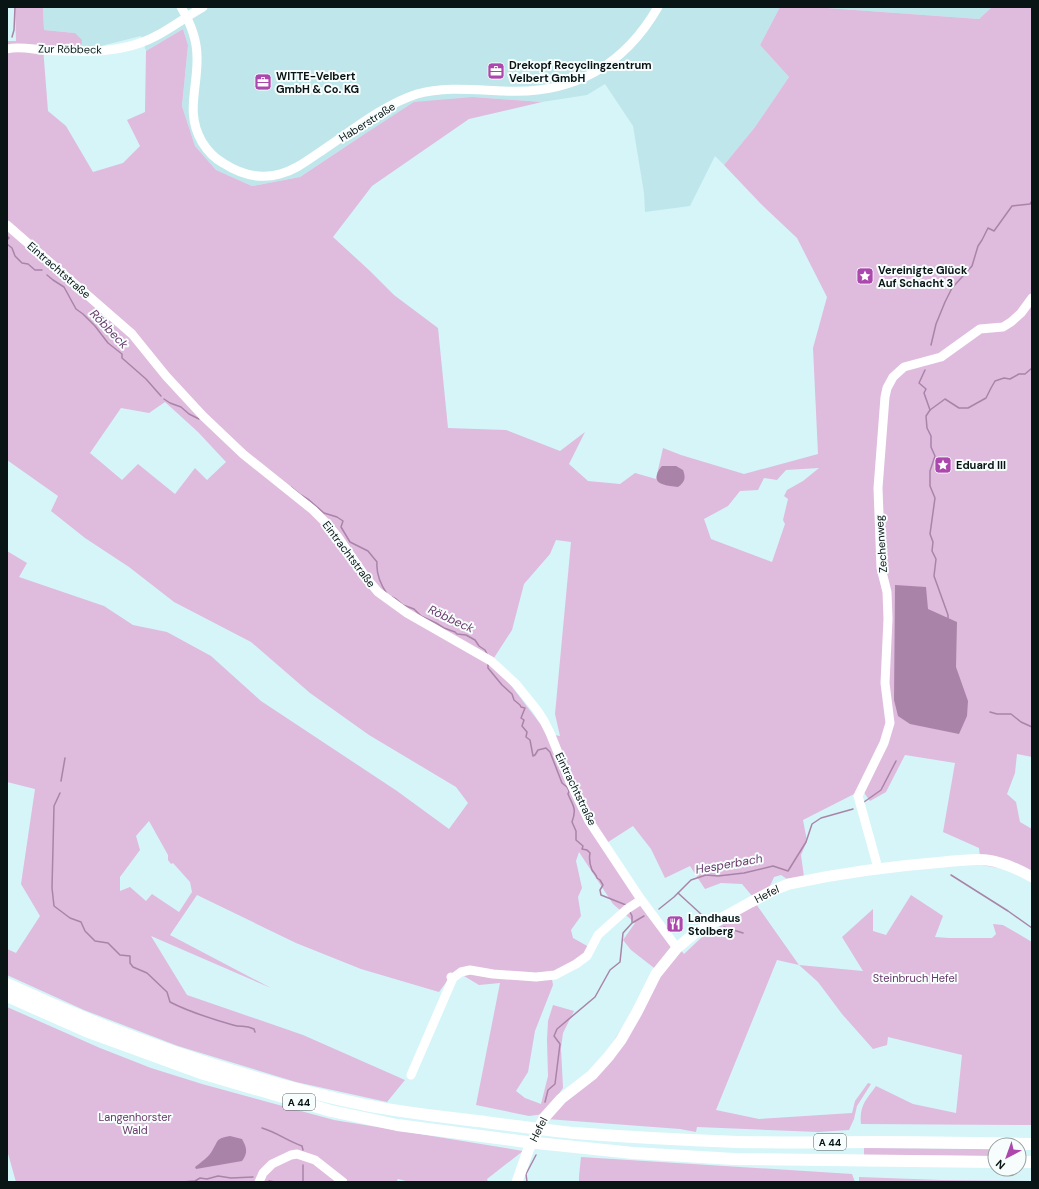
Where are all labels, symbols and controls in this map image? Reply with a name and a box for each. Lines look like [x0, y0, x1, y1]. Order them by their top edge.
street label: Zur Röbbeck [38, 41, 102, 57]
place label: Drekopf Recyclingzentrum Velbert GmbH [509, 58, 652, 85]
office icon: Drekopf Recyclingzentrum Velbert GmbH [486, 61, 506, 81]
place label: WITTE-Velbert GmbH & Co. KG [276, 69, 359, 96]
office icon: WITTE-Velbert GmbH & Co. KG [253, 72, 273, 92]
street label: Haberstraße [336, 99, 398, 145]
street label: Eintrachtstraße [24, 239, 94, 301]
place label: Vereinigte Glück Auf Schacht 3 [878, 263, 968, 290]
place icon: Vereinigte Glück Auf Schacht 3 [855, 266, 875, 286]
water label: Röbbeck [86, 306, 132, 353]
place icon: Eduard III [933, 455, 953, 475]
place label: Eduard III [956, 458, 1006, 472]
street label: Zechenweg [872, 515, 890, 573]
street label: Eintrachtstraße [319, 518, 379, 590]
water label: Röbbeck [425, 601, 477, 637]
street label: Eintrachtstraße [552, 750, 600, 828]
water label: Hesperbach [694, 850, 764, 878]
street label: Hefel [752, 882, 781, 906]
place label: Landhaus Stolberg [688, 911, 741, 938]
restaurant icon: Landhaus Stolberg [665, 914, 685, 934]
park label: Steinbruch Hefel [873, 971, 957, 985]
road number: A 44 [283, 1094, 315, 1110]
park label: Langenhorster Wald [98, 1110, 172, 1137]
street label: Hefel [526, 1115, 550, 1144]
road number: A 44 [814, 1134, 846, 1150]
north arrow [987, 1137, 1027, 1177]
text: N [993, 1157, 1008, 1172]

